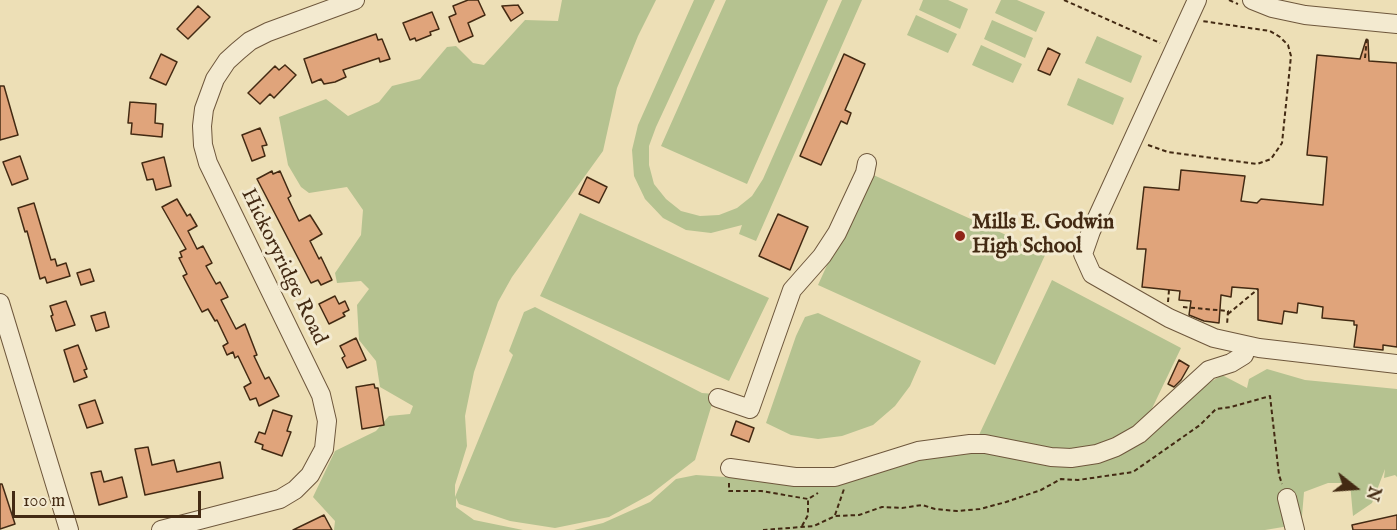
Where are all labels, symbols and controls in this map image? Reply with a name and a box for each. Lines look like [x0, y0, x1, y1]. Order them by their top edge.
street label: Hickoryridge Road [234, 185, 332, 349]
place label: Mills E. Godwin High School [972, 211, 1114, 261]
marker: Mills E. Godwin High School [953, 229, 967, 243]
north arrow [1325, 458, 1385, 518]
scale bar [15, 479, 204, 517]
text: N [1361, 484, 1384, 503]
text: 100 m [23, 490, 65, 513]

